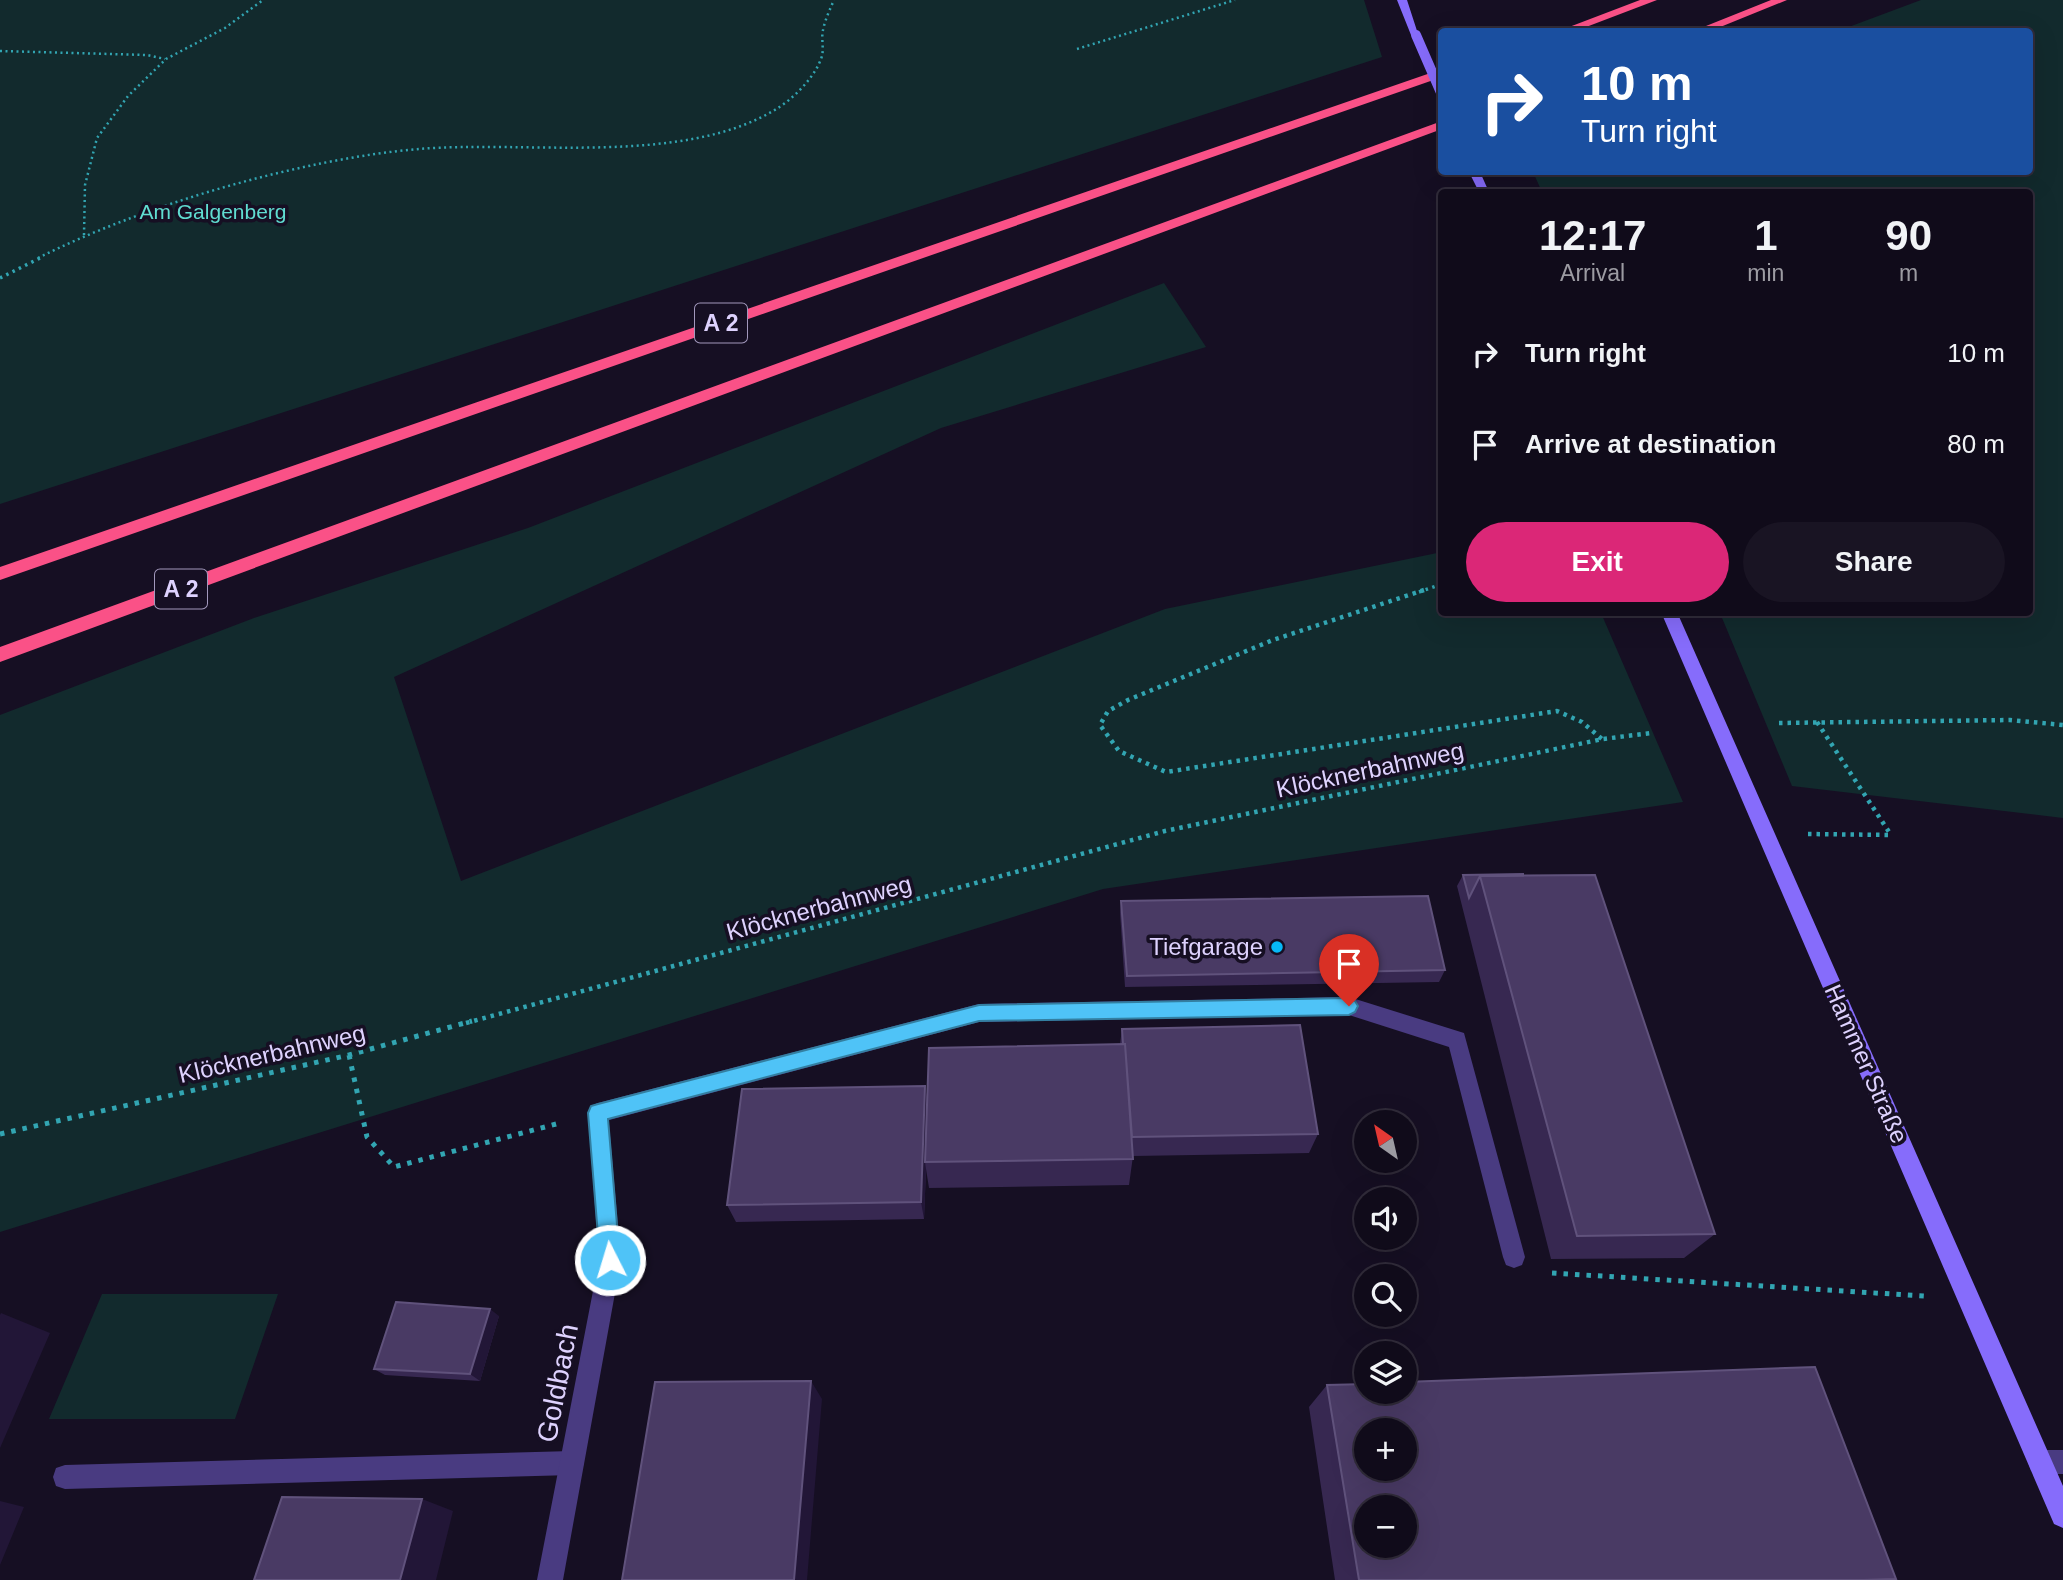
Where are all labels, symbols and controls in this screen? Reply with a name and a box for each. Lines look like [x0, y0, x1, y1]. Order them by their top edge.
icon: right [1466, 56, 1557, 147]
text: 10 m [1581, 56, 1693, 110]
text: Turn right [1581, 113, 1717, 149]
park label: Am Galgenberg [139, 200, 287, 223]
text: 12:17 [1539, 212, 1646, 259]
text: 1 [1754, 212, 1778, 259]
text: 90 [1885, 212, 1932, 259]
text: Arrival [1560, 260, 1625, 286]
text: min [1747, 260, 1784, 286]
text: m [1899, 260, 1918, 286]
road number: A 2 [695, 304, 747, 342]
icon: right [1466, 335, 1504, 373]
text: Turn right [1525, 338, 1646, 368]
text: 10 m [1947, 338, 2005, 368]
icon: arrive [1466, 426, 1504, 464]
text: Arrive at destination [1525, 429, 1776, 459]
text: 80 m [1947, 429, 2005, 459]
button: Exit [1466, 522, 1729, 602]
button: Share [1743, 522, 2005, 602]
road number: A 2 [155, 569, 207, 608]
street label: Klöcknerbahnweg [1274, 736, 1466, 803]
street label: Klöcknerbahnweg [723, 870, 915, 945]
place label: Tiefgarage [1149, 933, 1263, 960]
pin [1319, 934, 1379, 1006]
marker: Tiefgarage [1269, 939, 1285, 955]
icon: arrive [1330, 945, 1368, 983]
street label: Hammer Straße [1819, 980, 1914, 1147]
street label: Klöcknerbahnweg [176, 1019, 368, 1088]
north arrow [1354, 1110, 1418, 1172]
map controls [1354, 1110, 1417, 1558]
button: sound [1354, 1187, 1417, 1250]
position arrow [573, 1223, 647, 1297]
button: search [1354, 1264, 1417, 1327]
street label: Goldbach [531, 1321, 584, 1445]
button: layers [1354, 1341, 1417, 1404]
button: + [1354, 1418, 1417, 1481]
button: − [1354, 1495, 1417, 1558]

